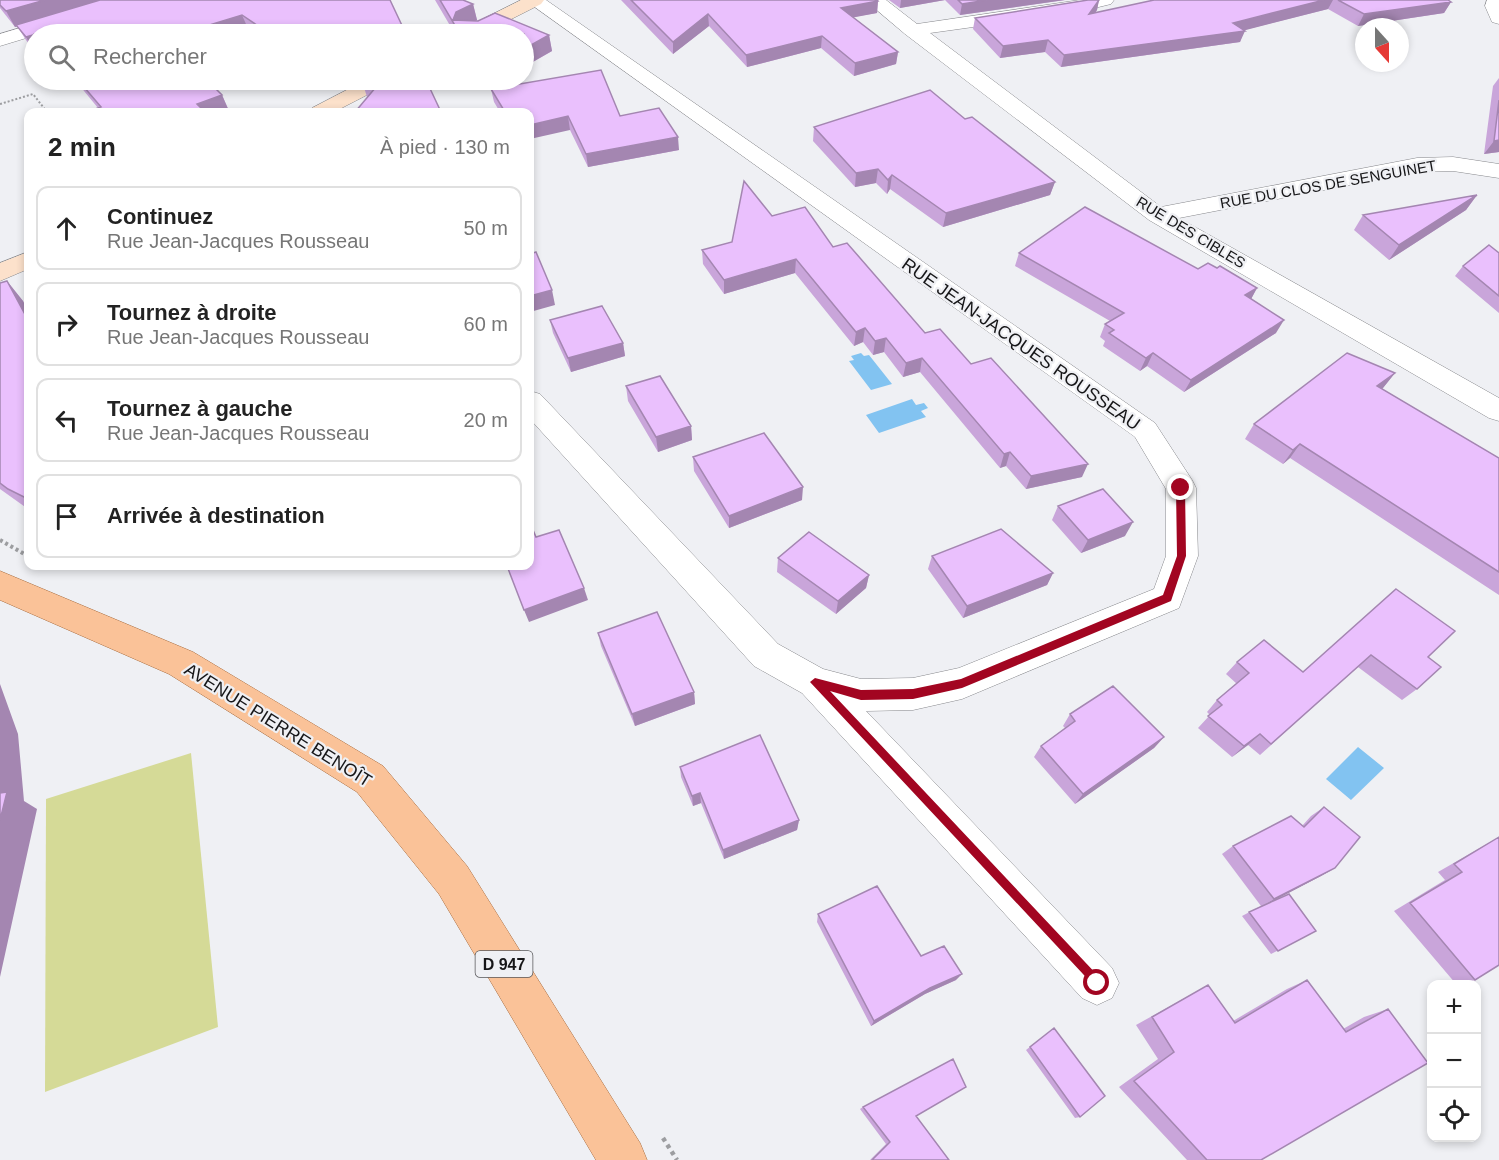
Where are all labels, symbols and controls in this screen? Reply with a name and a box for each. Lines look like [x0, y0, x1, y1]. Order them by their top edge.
north arrow [1355, 18, 1409, 72]
search box [24, 24, 534, 90]
icon: search [45, 41, 78, 74]
text: Rechercher [93, 44, 207, 69]
text: 2 min [48, 132, 116, 162]
text: À pied · 130 m [380, 136, 510, 158]
street label: RUE DU CLOS DE SENGUINET [1219, 157, 1437, 211]
street label: RUE DES CIBLES [1133, 193, 1249, 271]
text: Continuez [107, 204, 213, 229]
icon: ahead [50, 212, 83, 245]
text: 50 m [464, 217, 508, 239]
text: Rue Jean-Jacques Rousseau [107, 230, 369, 252]
street label: RUE JEAN-JACQUES ROUSSEAU [898, 254, 1144, 434]
text: Tournez à droite [107, 300, 277, 325]
icon: right [50, 308, 83, 341]
text: 60 m [464, 313, 508, 335]
text: Rue Jean-Jacques Rousseau [107, 326, 369, 348]
text: Tournez à gauche [107, 396, 292, 421]
icon: left [50, 404, 83, 437]
text: 20 m [464, 409, 508, 431]
text: Rue Jean-Jacques Rousseau [107, 422, 369, 444]
route end [1167, 474, 1193, 500]
icon: arrive [50, 500, 83, 533]
text: Arrivée à destination [107, 503, 325, 528]
street label: AVENUE PIERRE BENOÎT [181, 659, 375, 791]
road number: D 947 [476, 951, 532, 977]
route start [1083, 969, 1109, 995]
map controls [1427, 980, 1481, 1142]
button: + [1427, 980, 1481, 1034]
button: − [1427, 1034, 1481, 1088]
button: locate [1427, 1088, 1481, 1142]

